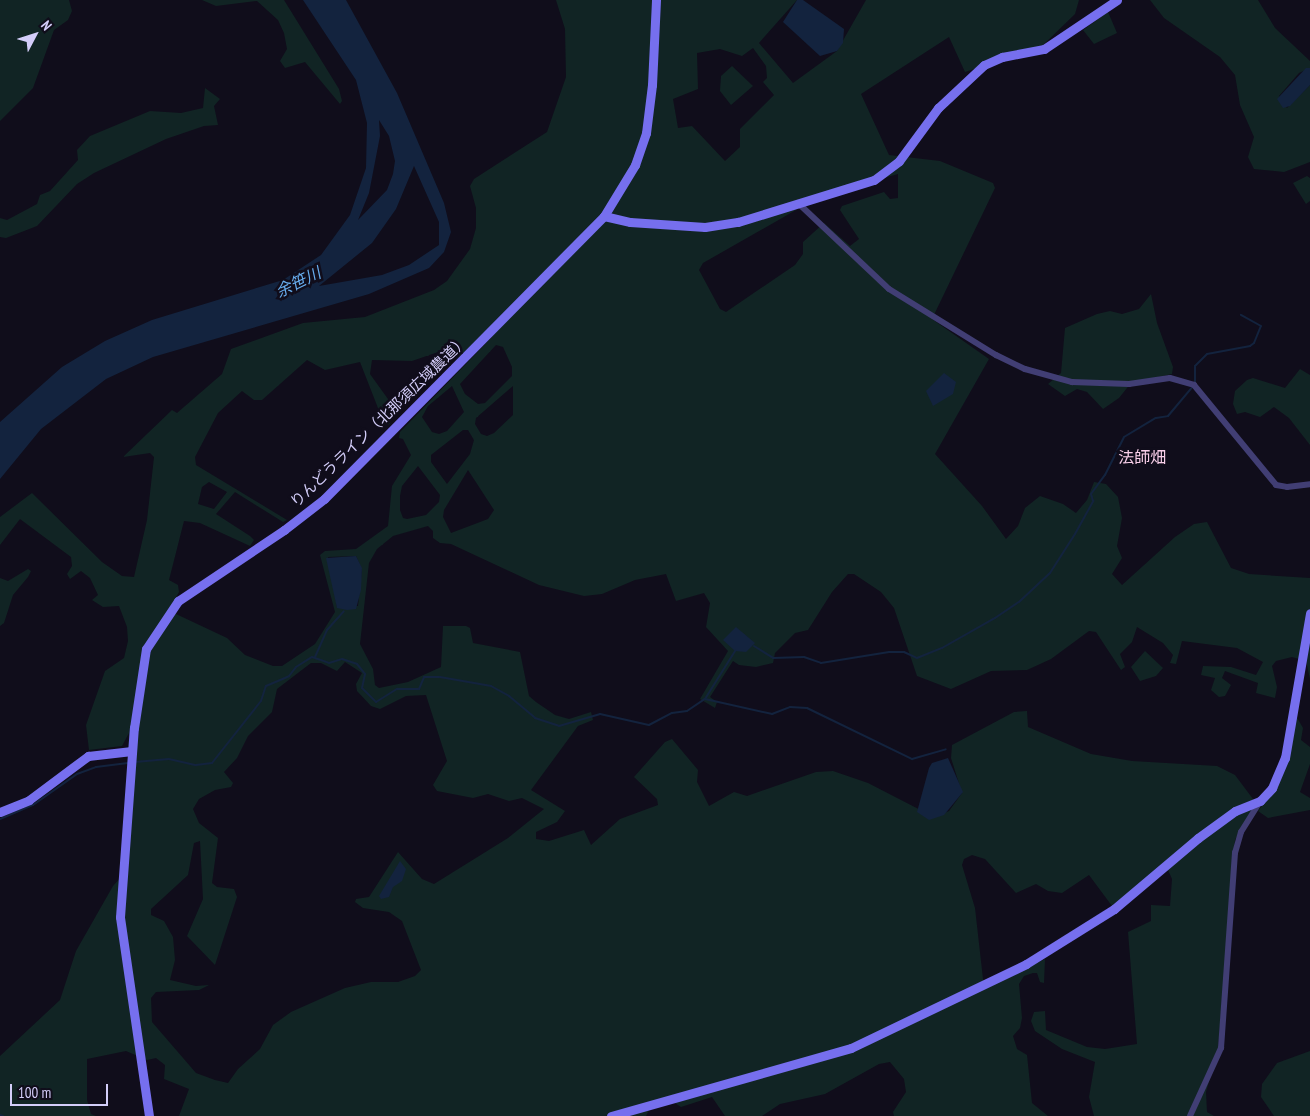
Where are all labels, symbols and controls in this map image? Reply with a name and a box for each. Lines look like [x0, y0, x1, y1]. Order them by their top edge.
north arrow [10, 10, 60, 60]
text: N [37, 17, 56, 34]
water label: 余笹川 [272, 263, 324, 301]
street label: りんどうライン（北那須広域農道） [286, 331, 472, 511]
district label: 法師畑 [1118, 447, 1166, 467]
scale bar [12, 1074, 110, 1106]
text: 100 m [18, 1083, 51, 1102]

